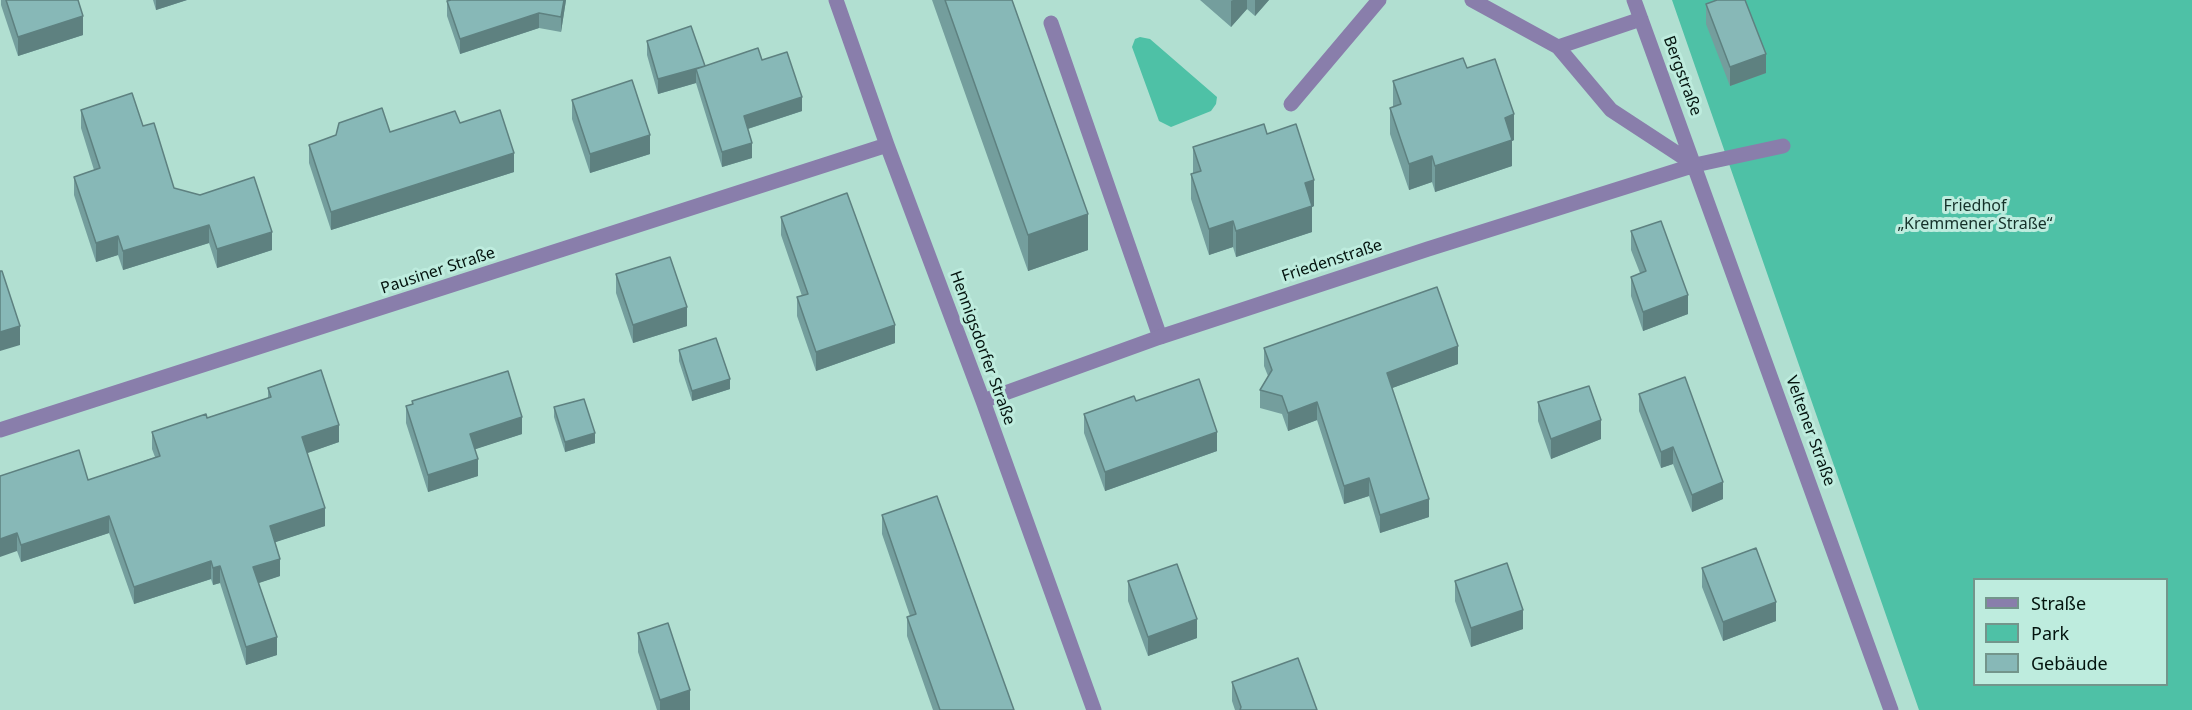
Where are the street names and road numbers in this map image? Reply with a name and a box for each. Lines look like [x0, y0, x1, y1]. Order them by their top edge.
street label: Bergstraße [1659, 33, 1705, 119]
street label: Friedenstraße [1279, 236, 1385, 286]
street label: Pausiner Straße [378, 243, 498, 299]
street label: Hennigsdorfer Straße [945, 268, 1019, 428]
street label: Veltener Straße [1781, 373, 1839, 489]

